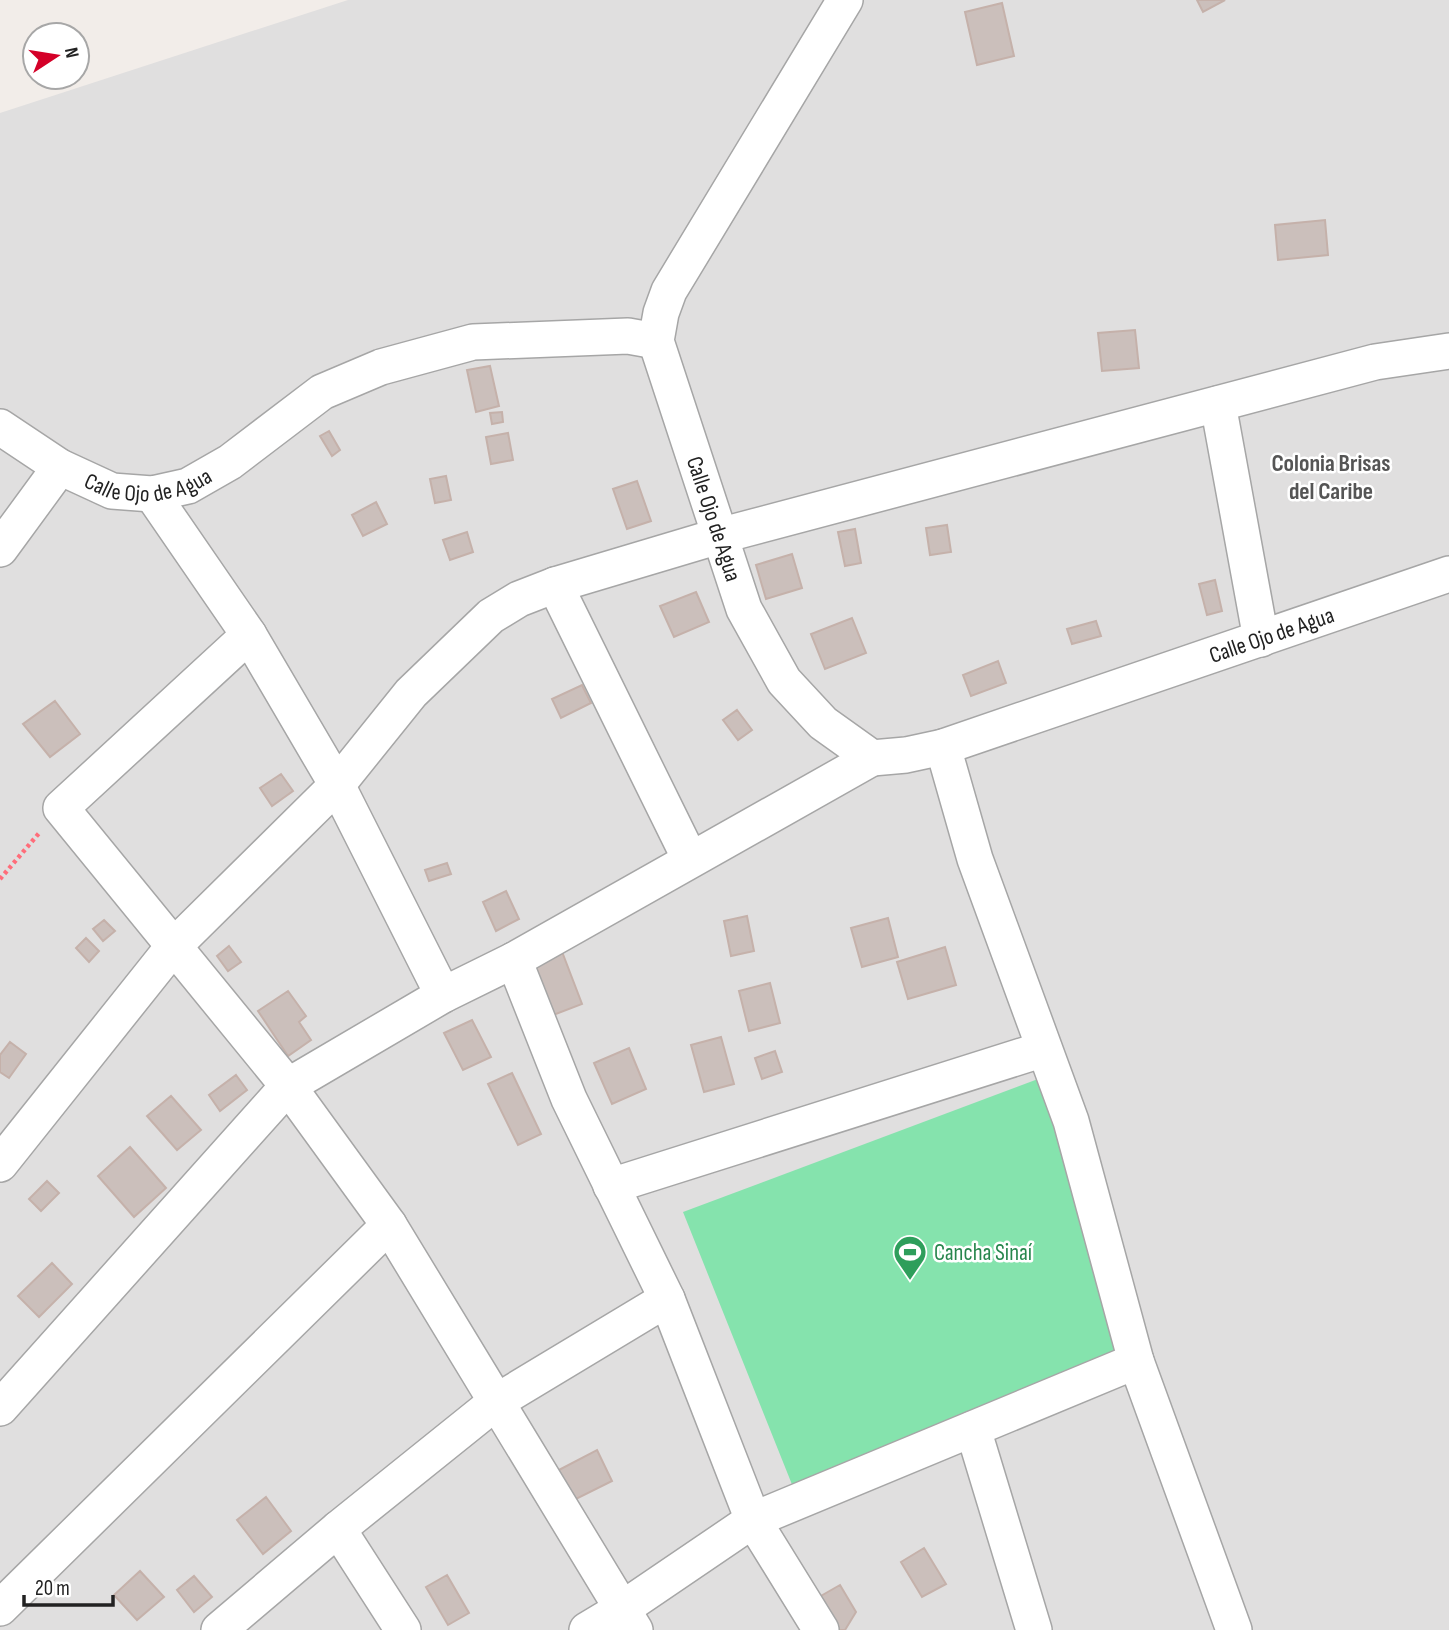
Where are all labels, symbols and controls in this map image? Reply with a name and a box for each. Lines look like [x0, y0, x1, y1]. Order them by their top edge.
north arrow [21, 21, 91, 91]
text: N [59, 45, 83, 60]
district label: Colonia Brisas del Caribe [1271, 449, 1391, 506]
street label: Calle Ojo de Agua [680, 453, 747, 585]
street label: Calle Ojo de Agua [80, 462, 217, 509]
street label: Calle Ojo de Agua [1206, 601, 1338, 670]
sports icon: Cancha Sinaí [891, 1233, 929, 1282]
place label: Cancha Sinaí [934, 1239, 1033, 1267]
scale bar [24, 1564, 114, 1608]
text: 20 m [35, 1576, 70, 1601]

